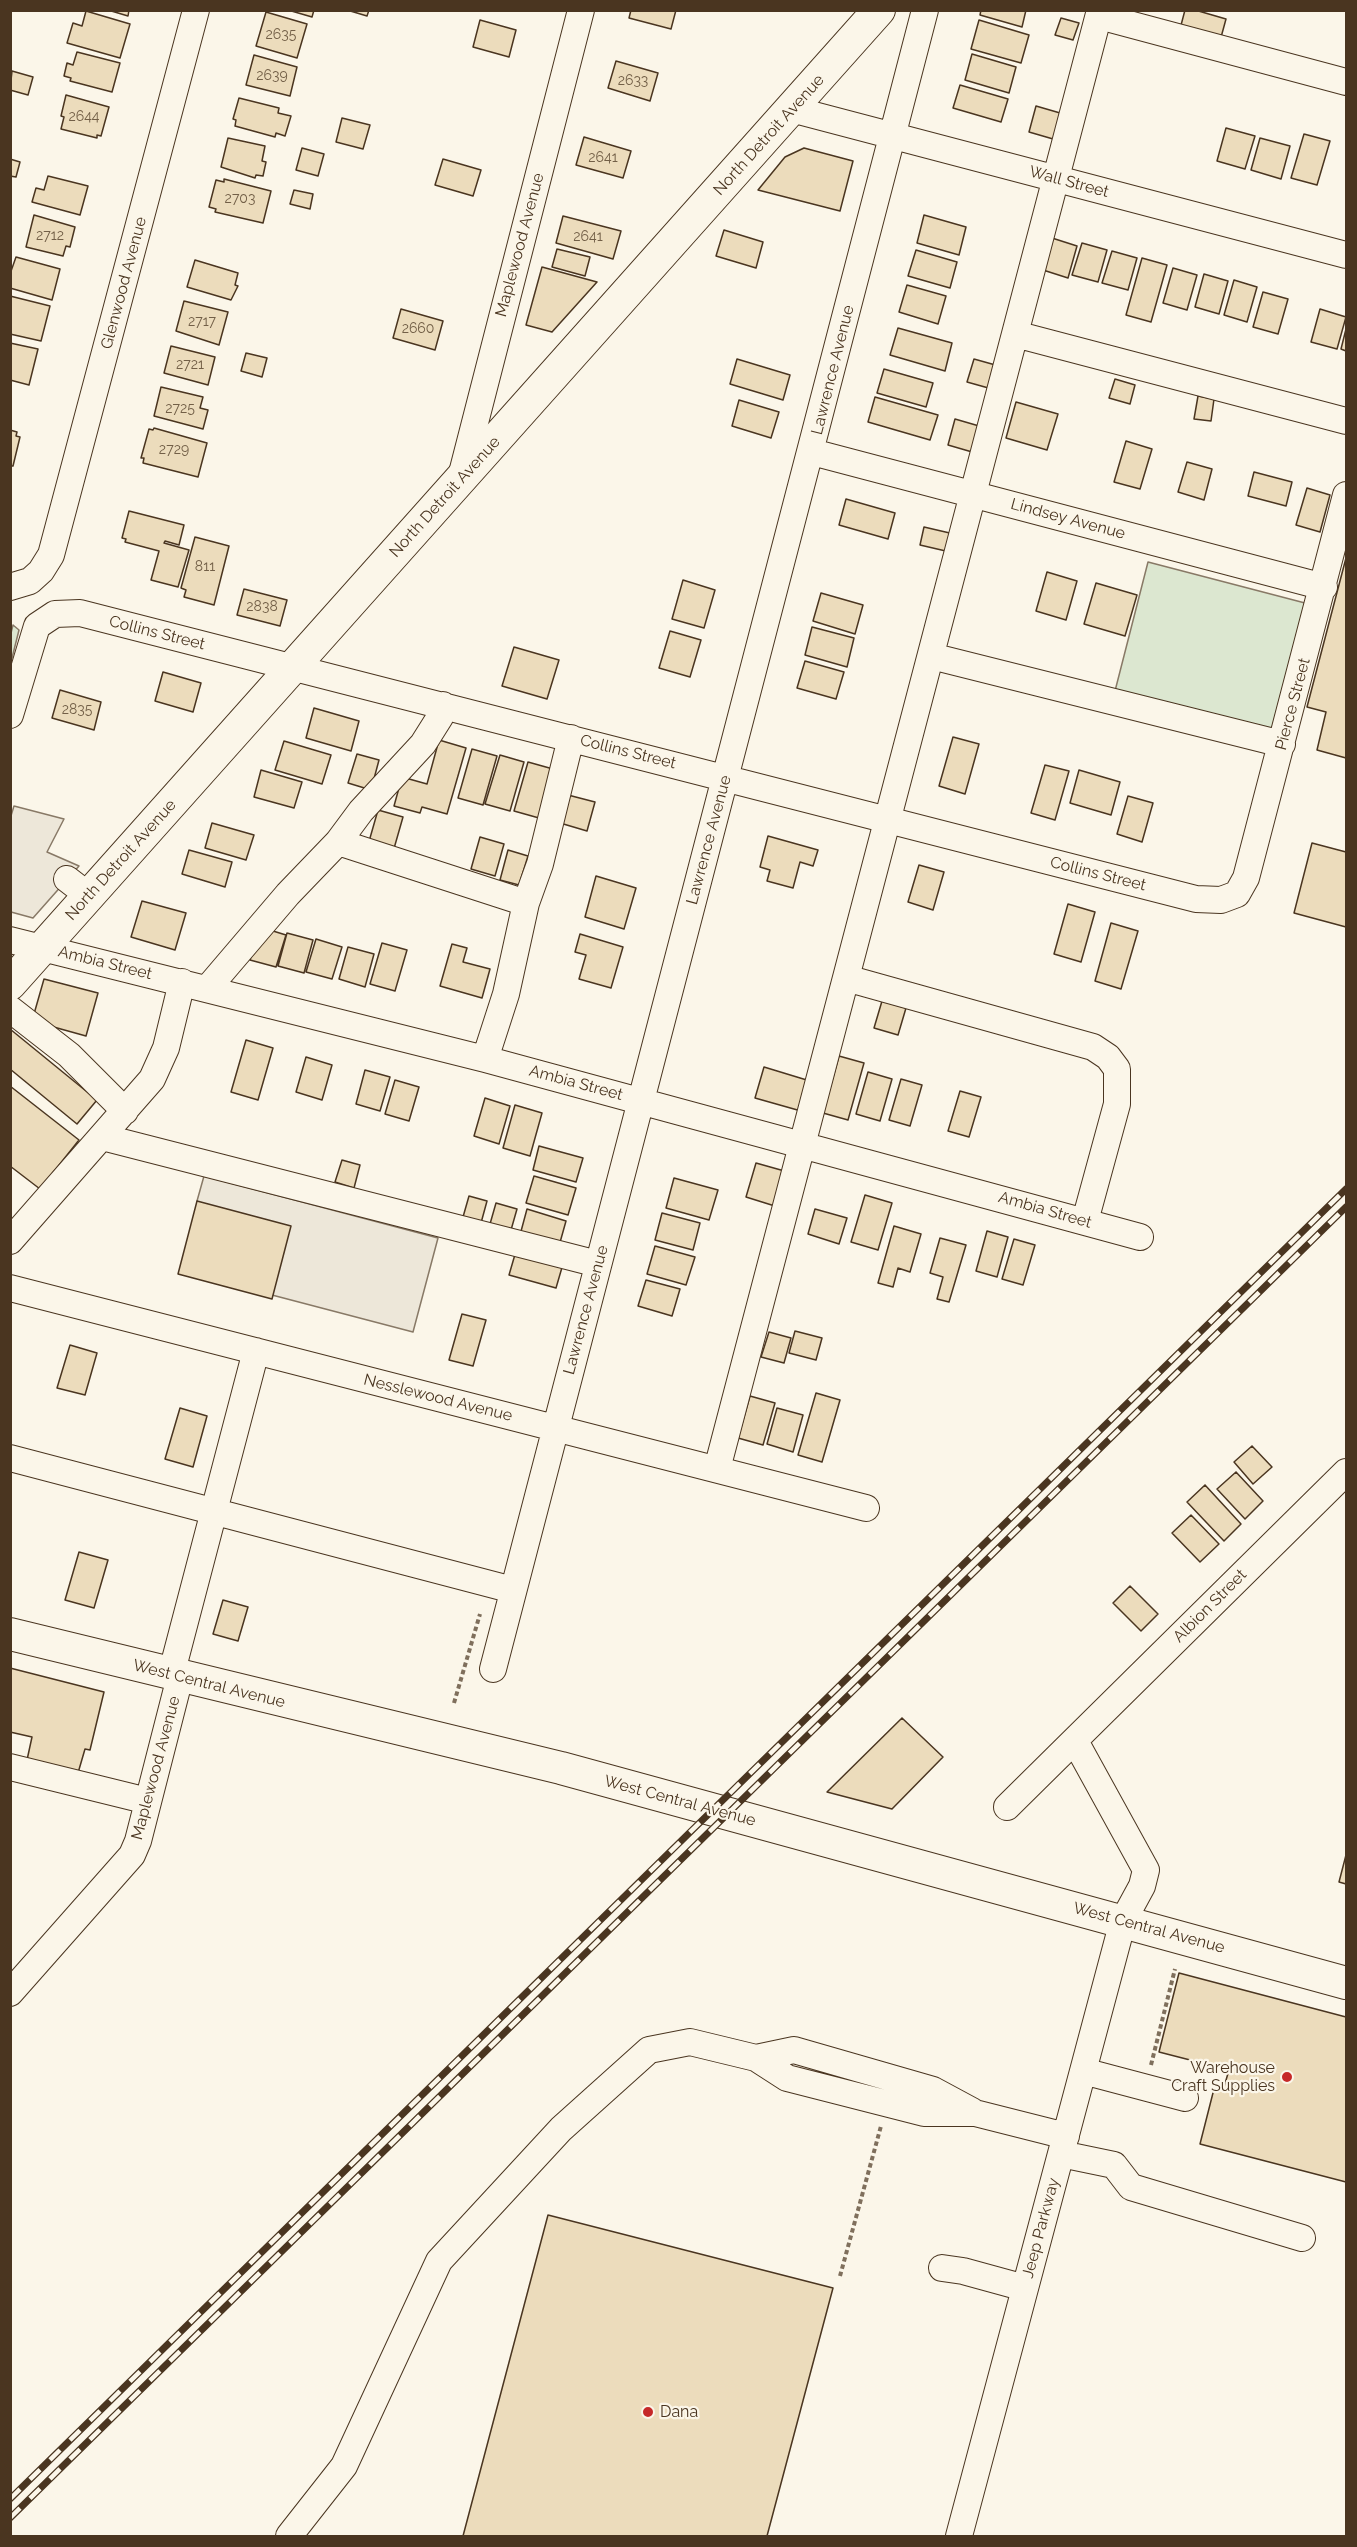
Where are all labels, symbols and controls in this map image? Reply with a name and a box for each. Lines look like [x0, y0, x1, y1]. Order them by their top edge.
house number: 2635 [266, 27, 296, 43]
house number: 2639 [256, 68, 288, 84]
street label: North Detroit Avenue [710, 71, 828, 199]
house number: 2633 [618, 73, 648, 89]
house number: 2644 [68, 109, 100, 125]
house number: 2641 [588, 150, 618, 166]
street label: Wall Street [1027, 162, 1111, 202]
street label: Maplewood Avenue [492, 171, 548, 319]
house number: 2703 [225, 191, 255, 207]
street label: Glenwood Avenue [97, 215, 151, 351]
house number: 2712 [36, 228, 64, 244]
house number: 2641 [573, 229, 603, 245]
street label: Lawrence Avenue [808, 303, 858, 437]
house number: 2717 [188, 314, 216, 330]
house number: 2660 [402, 321, 434, 337]
house number: 2721 [176, 357, 204, 373]
house number: 2725 [165, 401, 195, 417]
street label: North Detroit Avenue [386, 433, 504, 561]
house number: 2729 [159, 442, 189, 458]
street label: Lindsey Avenue [1009, 494, 1127, 544]
house number: 811 [195, 559, 215, 575]
house number: 2838 [246, 599, 278, 615]
street label: Collins Street [107, 612, 207, 654]
street label: Pierce Street [1271, 656, 1315, 752]
house number: 2835 [62, 702, 92, 718]
street label: Collins Street [578, 731, 678, 773]
street label: Lawrence Avenue [682, 773, 736, 907]
street label: North Detroit Avenue [62, 796, 180, 924]
street label: Collins Street [1048, 853, 1148, 895]
street label: Ambia Street [56, 942, 154, 984]
street label: Ambia Street [527, 1061, 625, 1105]
street label: Ambia Street [996, 1188, 1094, 1232]
street label: Lawrence Avenue [559, 1243, 613, 1377]
street label: Nesslewood Avenue [362, 1370, 514, 1426]
street label: Albion Street [1169, 1565, 1251, 1647]
street label: West Central Avenue [131, 1656, 287, 1712]
street label: Maplewood Avenue [128, 1694, 184, 1842]
street label: West Central Avenue [602, 1772, 758, 1830]
street label: West Central Avenue [1071, 1899, 1227, 1957]
place label: Warehouse Craft Supplies [1171, 2058, 1275, 2096]
marker: Warehouse Craft Supplies [1280, 2070, 1294, 2084]
street label: Jeep Parkway [1018, 2176, 1064, 2280]
place label: Dana [660, 2402, 698, 2422]
marker: Dana [641, 2405, 655, 2419]

